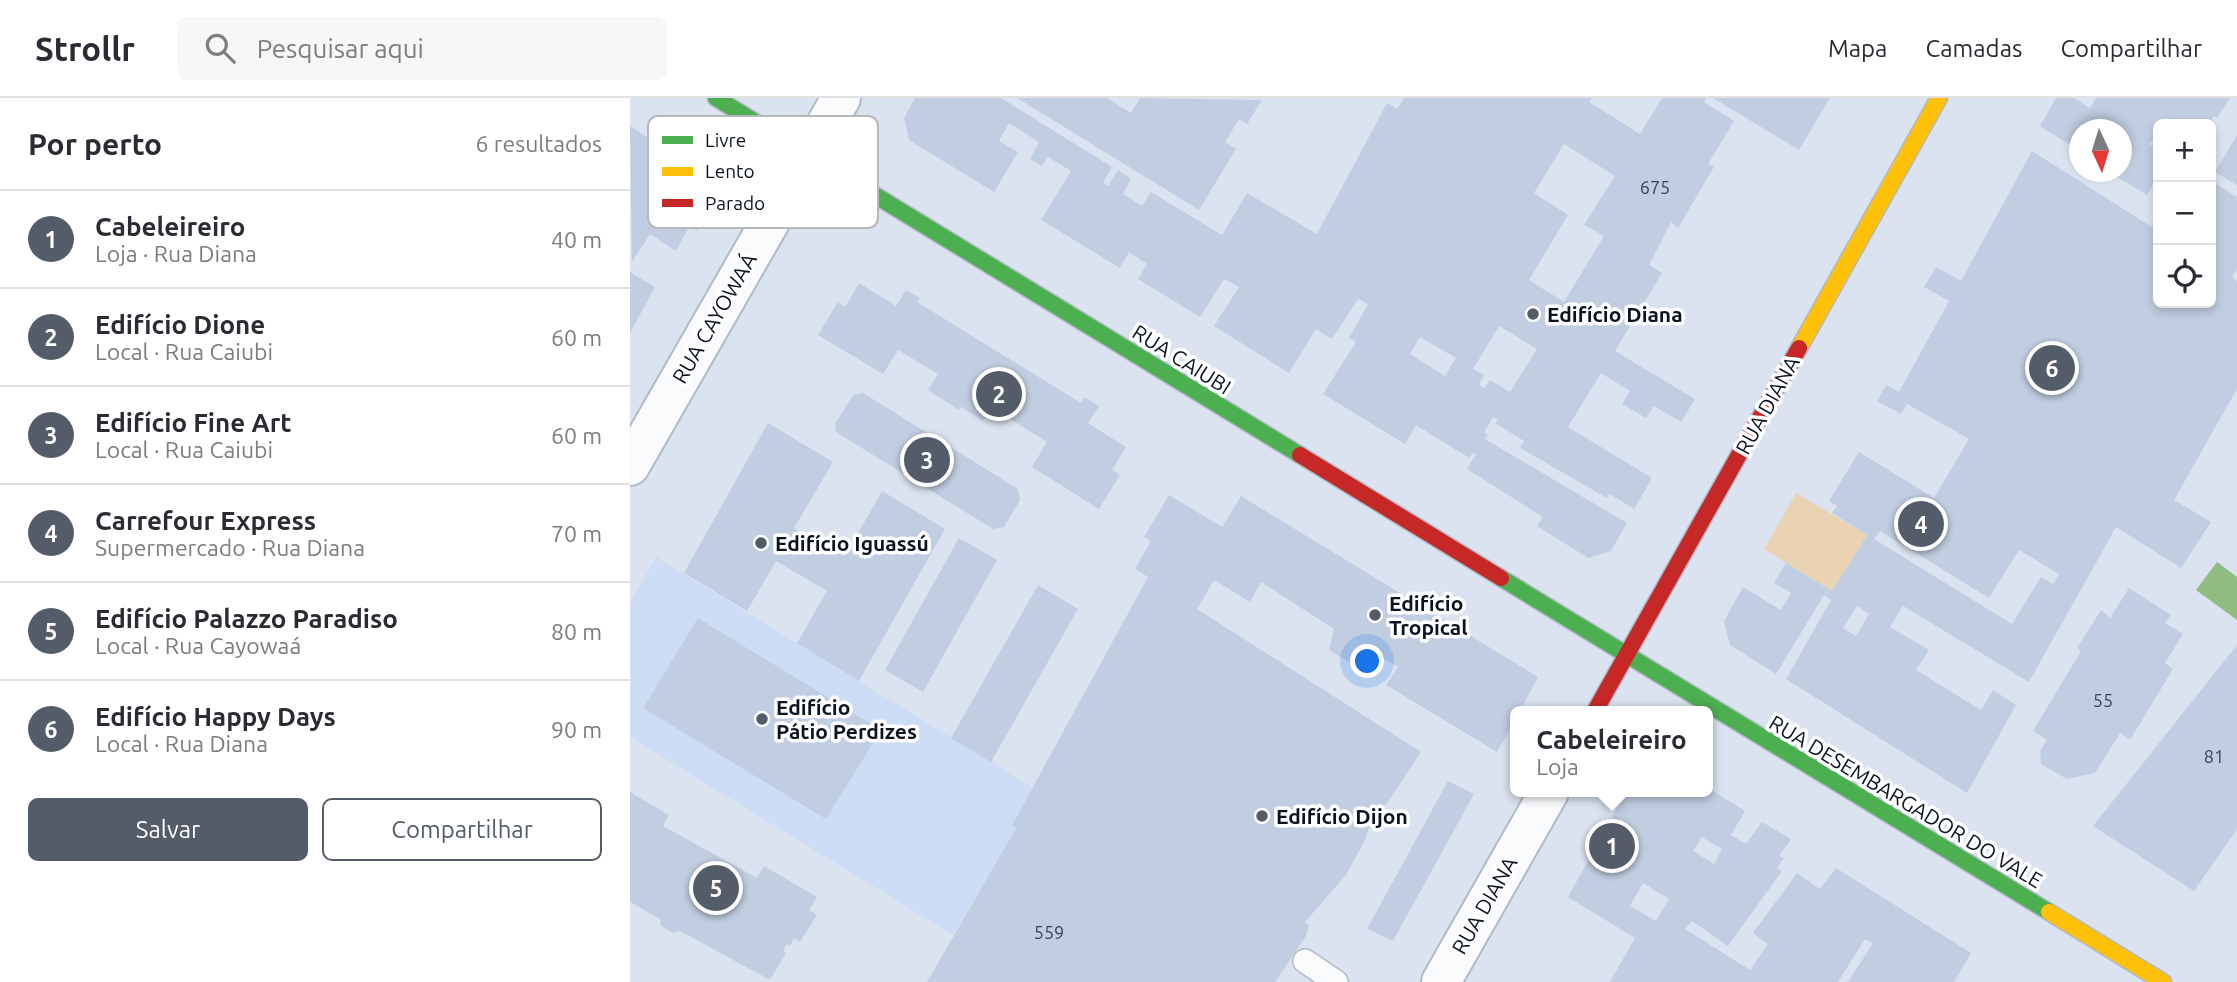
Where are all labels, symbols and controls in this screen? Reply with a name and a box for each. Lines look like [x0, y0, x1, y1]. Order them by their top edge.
search box [177, 17, 667, 80]
icon: search [201, 29, 239, 67]
text: Strollr [35, 30, 135, 67]
text: Pesquisar aqui [257, 34, 424, 63]
text: Mapa [1828, 35, 1887, 62]
text: Camadas [1925, 35, 2022, 62]
text: Compartilhar [2060, 35, 2202, 62]
legend [648, 116, 878, 228]
north arrow [2069, 119, 2132, 182]
map controls [2153, 119, 2216, 308]
button: + [2153, 119, 2216, 182]
text: Por perto [28, 127, 162, 161]
text: Livre [705, 129, 746, 151]
text: 6 resultados [476, 131, 602, 156]
text: Lento [705, 160, 755, 182]
house number: 675 [1640, 177, 1670, 197]
button: − [2153, 182, 2216, 245]
text: Parado [705, 192, 765, 214]
text: Cabeleireiro [95, 212, 245, 241]
text: 1 [45, 227, 57, 252]
text: 40 m [551, 227, 602, 252]
text: Loja · Rua Diana [95, 241, 257, 266]
button: locate [2153, 245, 2216, 308]
street label: RUA CAYOWAÁ [667, 248, 761, 387]
place label: Edifício Diana [1547, 302, 1683, 326]
marker: Edifício Diana [1525, 306, 1541, 322]
text: Edifício Dione [95, 310, 265, 339]
street label: RUA CAIUBI [1128, 319, 1236, 399]
text: 2 [45, 325, 57, 350]
text: 60 m [551, 325, 602, 350]
text: Local · Rua Caiubi [95, 339, 273, 364]
pin: 6 [2029, 342, 2075, 394]
street label: RUA DIANA [1730, 352, 1804, 458]
pin: 2 [976, 368, 1022, 420]
text: Edifício Fine Art [95, 408, 292, 437]
text: 3 [45, 423, 57, 448]
text: 60 m [551, 423, 602, 448]
pin: 3 [904, 434, 950, 486]
text: Local · Rua Caiubi [95, 437, 273, 462]
pin: 4 [1898, 498, 1944, 550]
text: Carrefour Express [95, 506, 316, 535]
text: 4 [45, 521, 57, 546]
text: 70 m [551, 521, 602, 546]
place label: Edifício Iguassú [775, 531, 929, 555]
text: Supermercado · Rua Diana [95, 535, 365, 560]
marker: Edifício Iguassú [753, 535, 769, 551]
place label: Edifício Tropical [1389, 591, 1468, 639]
text: Edifício Palazzo Paradiso [95, 604, 398, 633]
marker: Edifício Tropical [1367, 607, 1383, 623]
text: 5 [45, 619, 57, 644]
text: 80 m [551, 619, 602, 644]
text: Local · Rua Cayowaá [95, 633, 301, 658]
your location [1350, 644, 1384, 678]
house number: 55 [2093, 690, 2113, 710]
place label: Edifício Pátio Perdizes [776, 695, 917, 743]
text: Edifício Happy Days [95, 702, 336, 731]
popup [1510, 706, 1713, 797]
street label: RUA DESEMBARGADOR DO VALE [1765, 710, 2047, 892]
marker: Edifício Pátio Perdizes [754, 711, 770, 727]
text: 6 [45, 717, 57, 742]
text: 90 m [551, 717, 602, 742]
text: Cabeleireiro [1536, 725, 1687, 754]
text: Local · Rua Diana [95, 731, 268, 756]
house number: 81 [2204, 746, 2224, 766]
text: Loja [1536, 754, 1579, 779]
button: Salvar [28, 798, 308, 861]
button: Compartilhar [322, 798, 602, 861]
place label: Edifício Dijon [1276, 804, 1408, 828]
marker: Edifício Dijon [1254, 808, 1270, 824]
pin: 1 [1589, 820, 1635, 872]
street label: RUA DIANA [1447, 852, 1522, 958]
pin: 5 [693, 862, 739, 914]
house number: 559 [1034, 922, 1064, 942]

